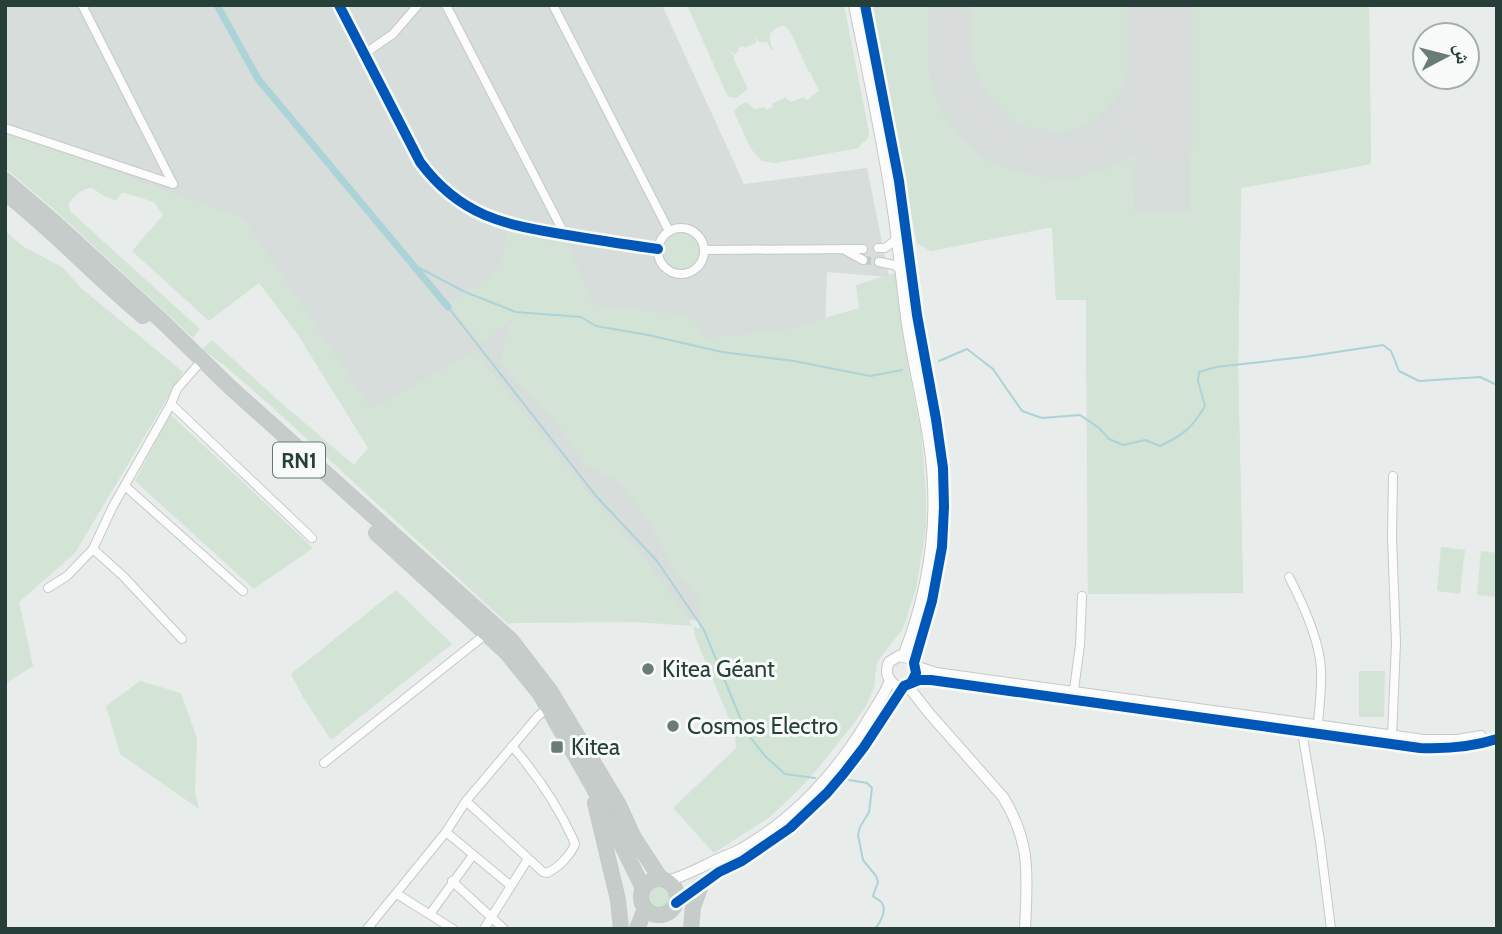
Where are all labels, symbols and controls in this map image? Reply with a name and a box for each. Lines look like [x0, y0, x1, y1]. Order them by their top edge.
north arrow [1411, 21, 1481, 91]
text: ش [1450, 43, 1475, 65]
road number: RN1 [273, 442, 325, 477]
place label: Kitea Géant [662, 655, 775, 683]
marker: Kitea Géant [640, 661, 656, 677]
place label: Cosmos Electro [687, 712, 838, 740]
marker: Cosmos Electro [665, 718, 681, 734]
place label: Kitea [571, 733, 620, 761]
marker: Kitea [549, 739, 565, 755]

